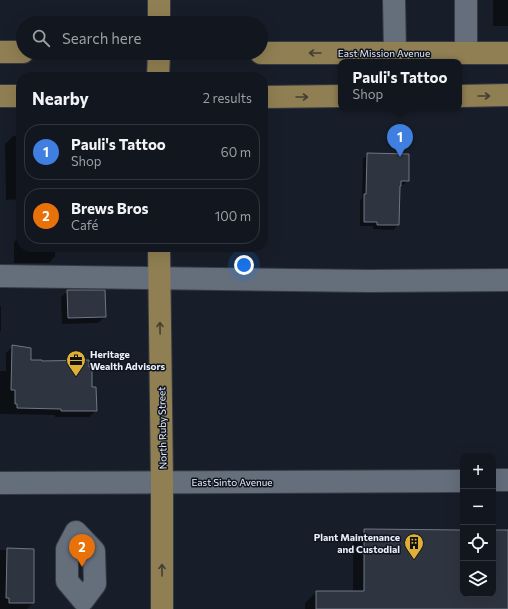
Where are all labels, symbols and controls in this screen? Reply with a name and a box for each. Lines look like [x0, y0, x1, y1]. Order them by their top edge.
search box [16, 16, 268, 60]
icon: search [30, 27, 52, 49]
text: Search here [62, 29, 141, 47]
street label: East Mission Avenue [338, 47, 430, 59]
one-way arrow [309, 49, 322, 57]
popup [338, 59, 462, 111]
text: Pauli's Tattoo [353, 68, 447, 86]
text: Shop [353, 86, 383, 102]
text: Nearby [32, 88, 89, 109]
text: 2 results [203, 90, 252, 106]
one-way arrow [477, 92, 490, 100]
one-way arrow [295, 93, 308, 101]
pin: 1 [387, 124, 413, 157]
text: Pauli's Tattoo [71, 135, 166, 153]
text: 1 [43, 144, 49, 160]
text: 60 m [221, 144, 251, 160]
text: Shop [71, 153, 102, 169]
text: Brews Bros [71, 199, 149, 217]
text: 2 [42, 208, 50, 224]
text: 100 m [215, 208, 251, 224]
text: Café [71, 217, 98, 233]
your location [234, 255, 254, 275]
one-way arrow [156, 322, 164, 335]
place label: Heritage Wealth Advisors [90, 348, 166, 372]
office icon: Heritage Wealth Advisors [65, 349, 87, 377]
street label: North Ruby Street [155, 387, 169, 469]
map controls [460, 453, 496, 597]
button: + [460, 453, 496, 489]
street label: East Sinto Avenue [191, 476, 273, 488]
button: − [460, 489, 496, 525]
button: locate [460, 525, 496, 561]
place label: Plant Maintenance and Custodial [314, 531, 400, 555]
building icon: Plant Maintenance and Custodial [403, 532, 425, 560]
pin: 2 [69, 534, 95, 567]
button: layers [460, 561, 496, 597]
one-way arrow [158, 564, 166, 577]

